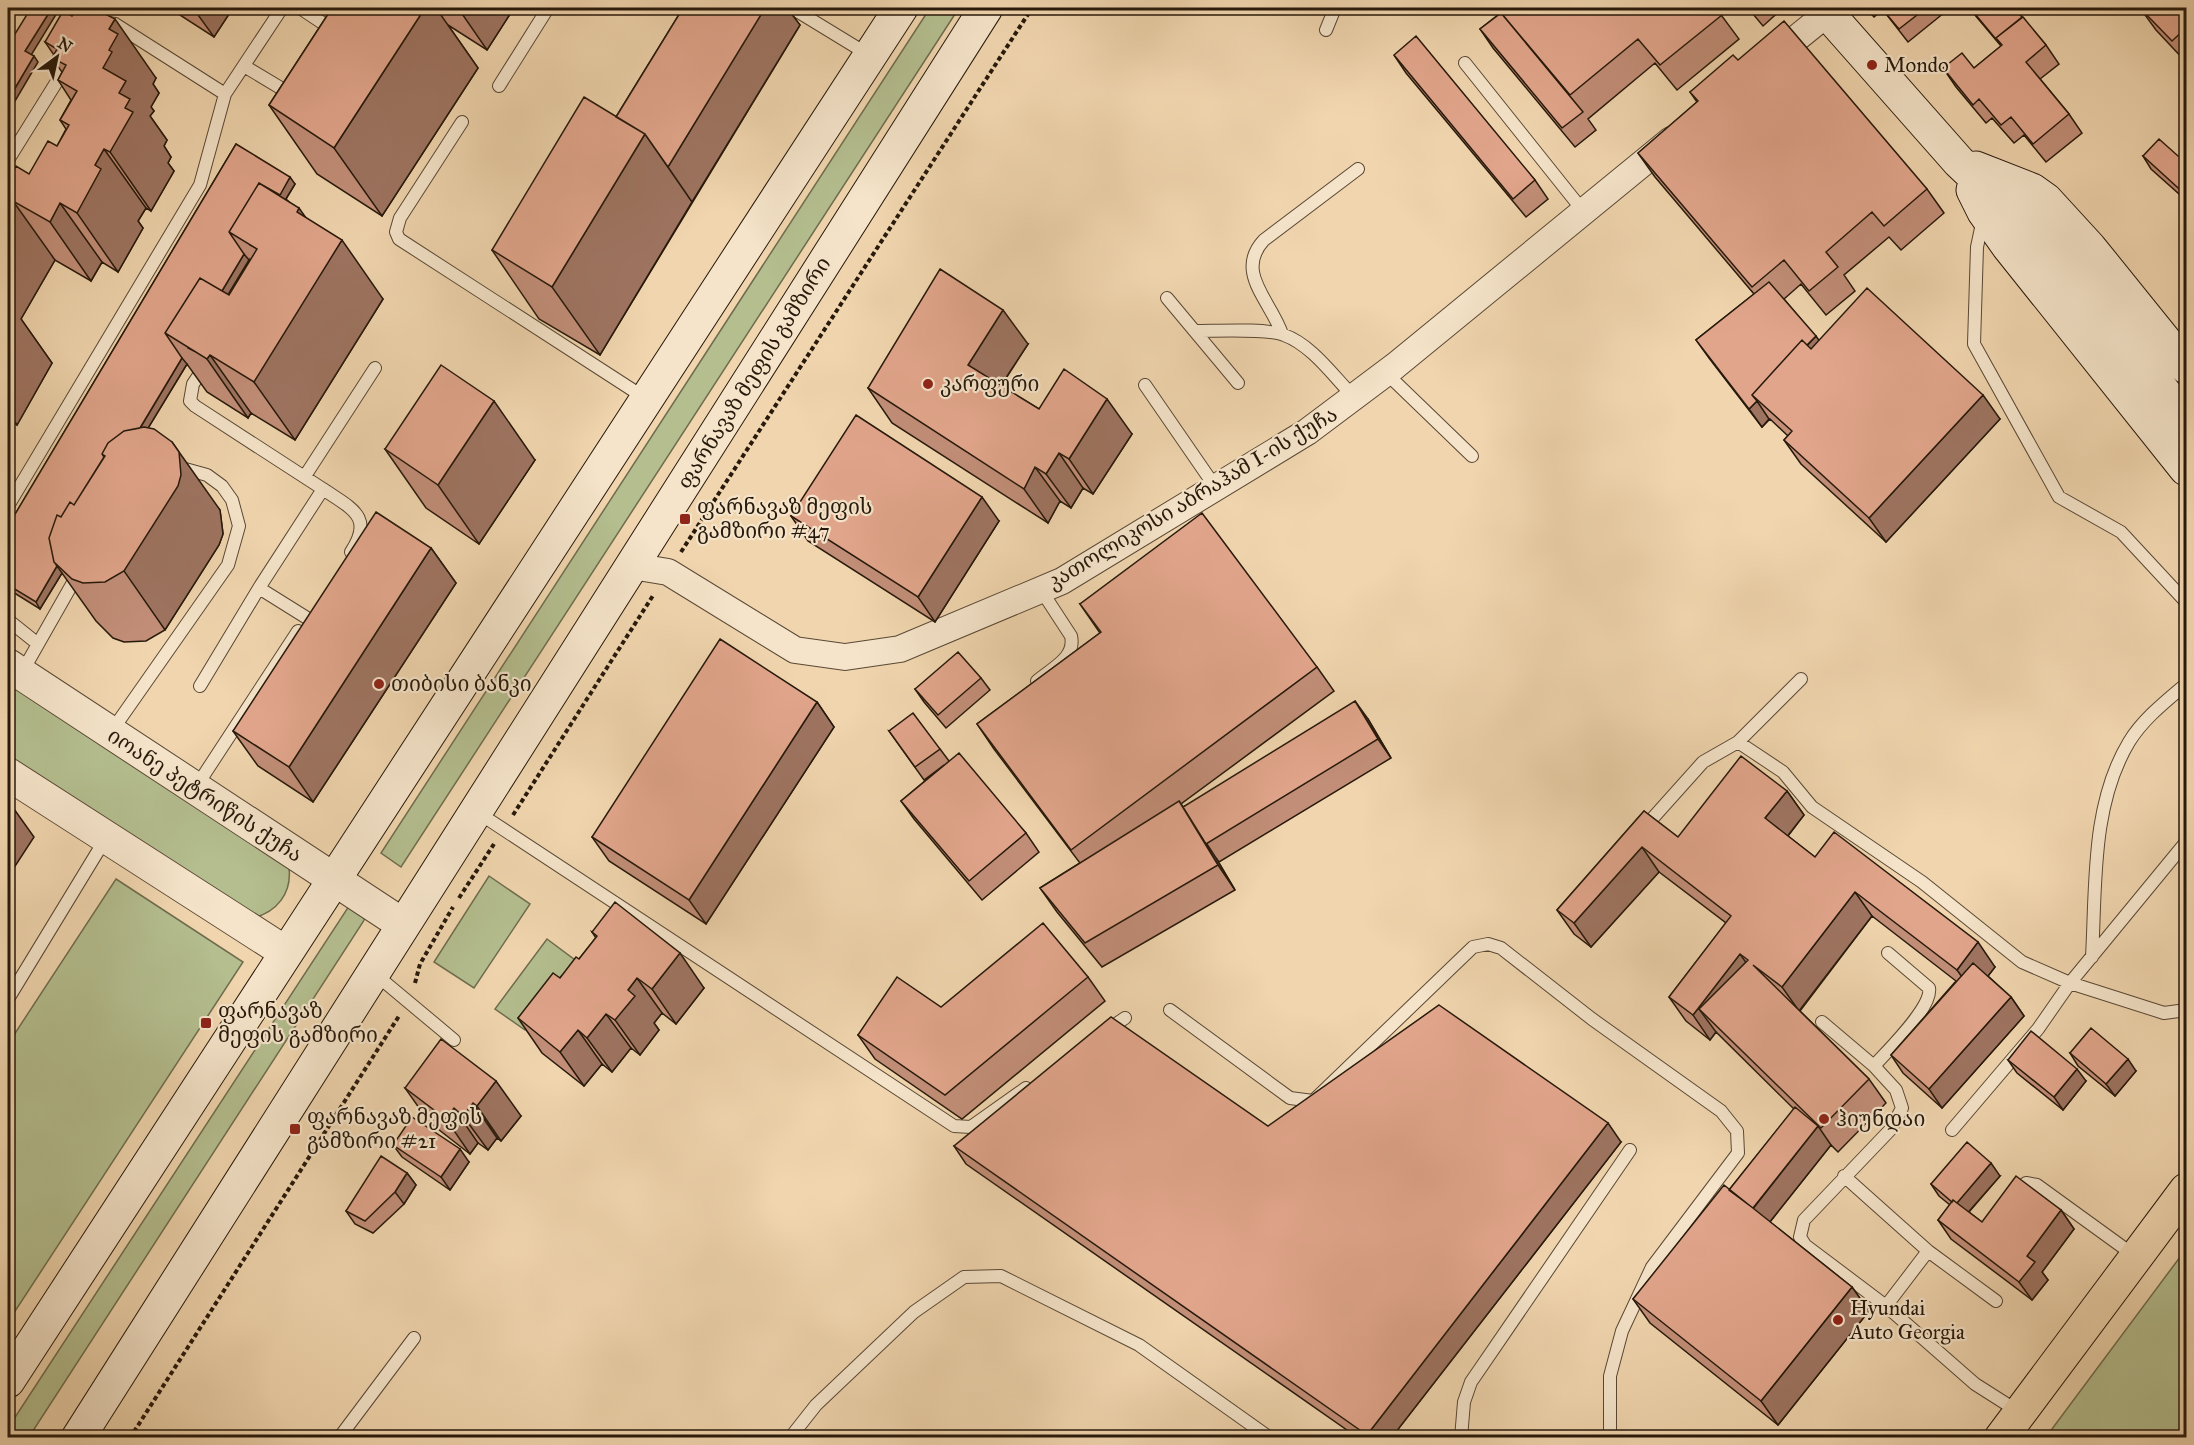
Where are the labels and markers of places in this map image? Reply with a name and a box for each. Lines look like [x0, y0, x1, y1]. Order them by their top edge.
place label: Mondo [1884, 52, 1949, 78]
marker: Mondo [1865, 58, 1879, 72]
place label: კარფური [940, 371, 1039, 397]
marker: კარფური [921, 377, 935, 391]
place label: ფარნავაზ მეფის გამზირი #47 [697, 494, 872, 544]
marker: ფარნავაზ მეფის გამზირი #47 [678, 512, 692, 526]
place label: თიბისი ბანკი [391, 671, 532, 697]
marker: თიბისი ბანკი [372, 677, 386, 691]
place label: ფარნავაზ მეფის გამზირი [218, 998, 378, 1048]
marker: ფარნავაზ მეფის გამზირი [199, 1016, 213, 1030]
place label: ფარნავაზ მეფის გამზირი #21 [307, 1104, 482, 1154]
place label: ჰიუნდაი [1836, 1106, 1925, 1132]
marker: ჰიუნდაი [1817, 1112, 1831, 1126]
marker: ფარნავაზ მეფის გამზირი #21 [288, 1122, 302, 1136]
place label: Hyundai Auto Georgia [1849, 1295, 1965, 1345]
marker: Hyundai Auto Georgia [1831, 1313, 1845, 1327]

